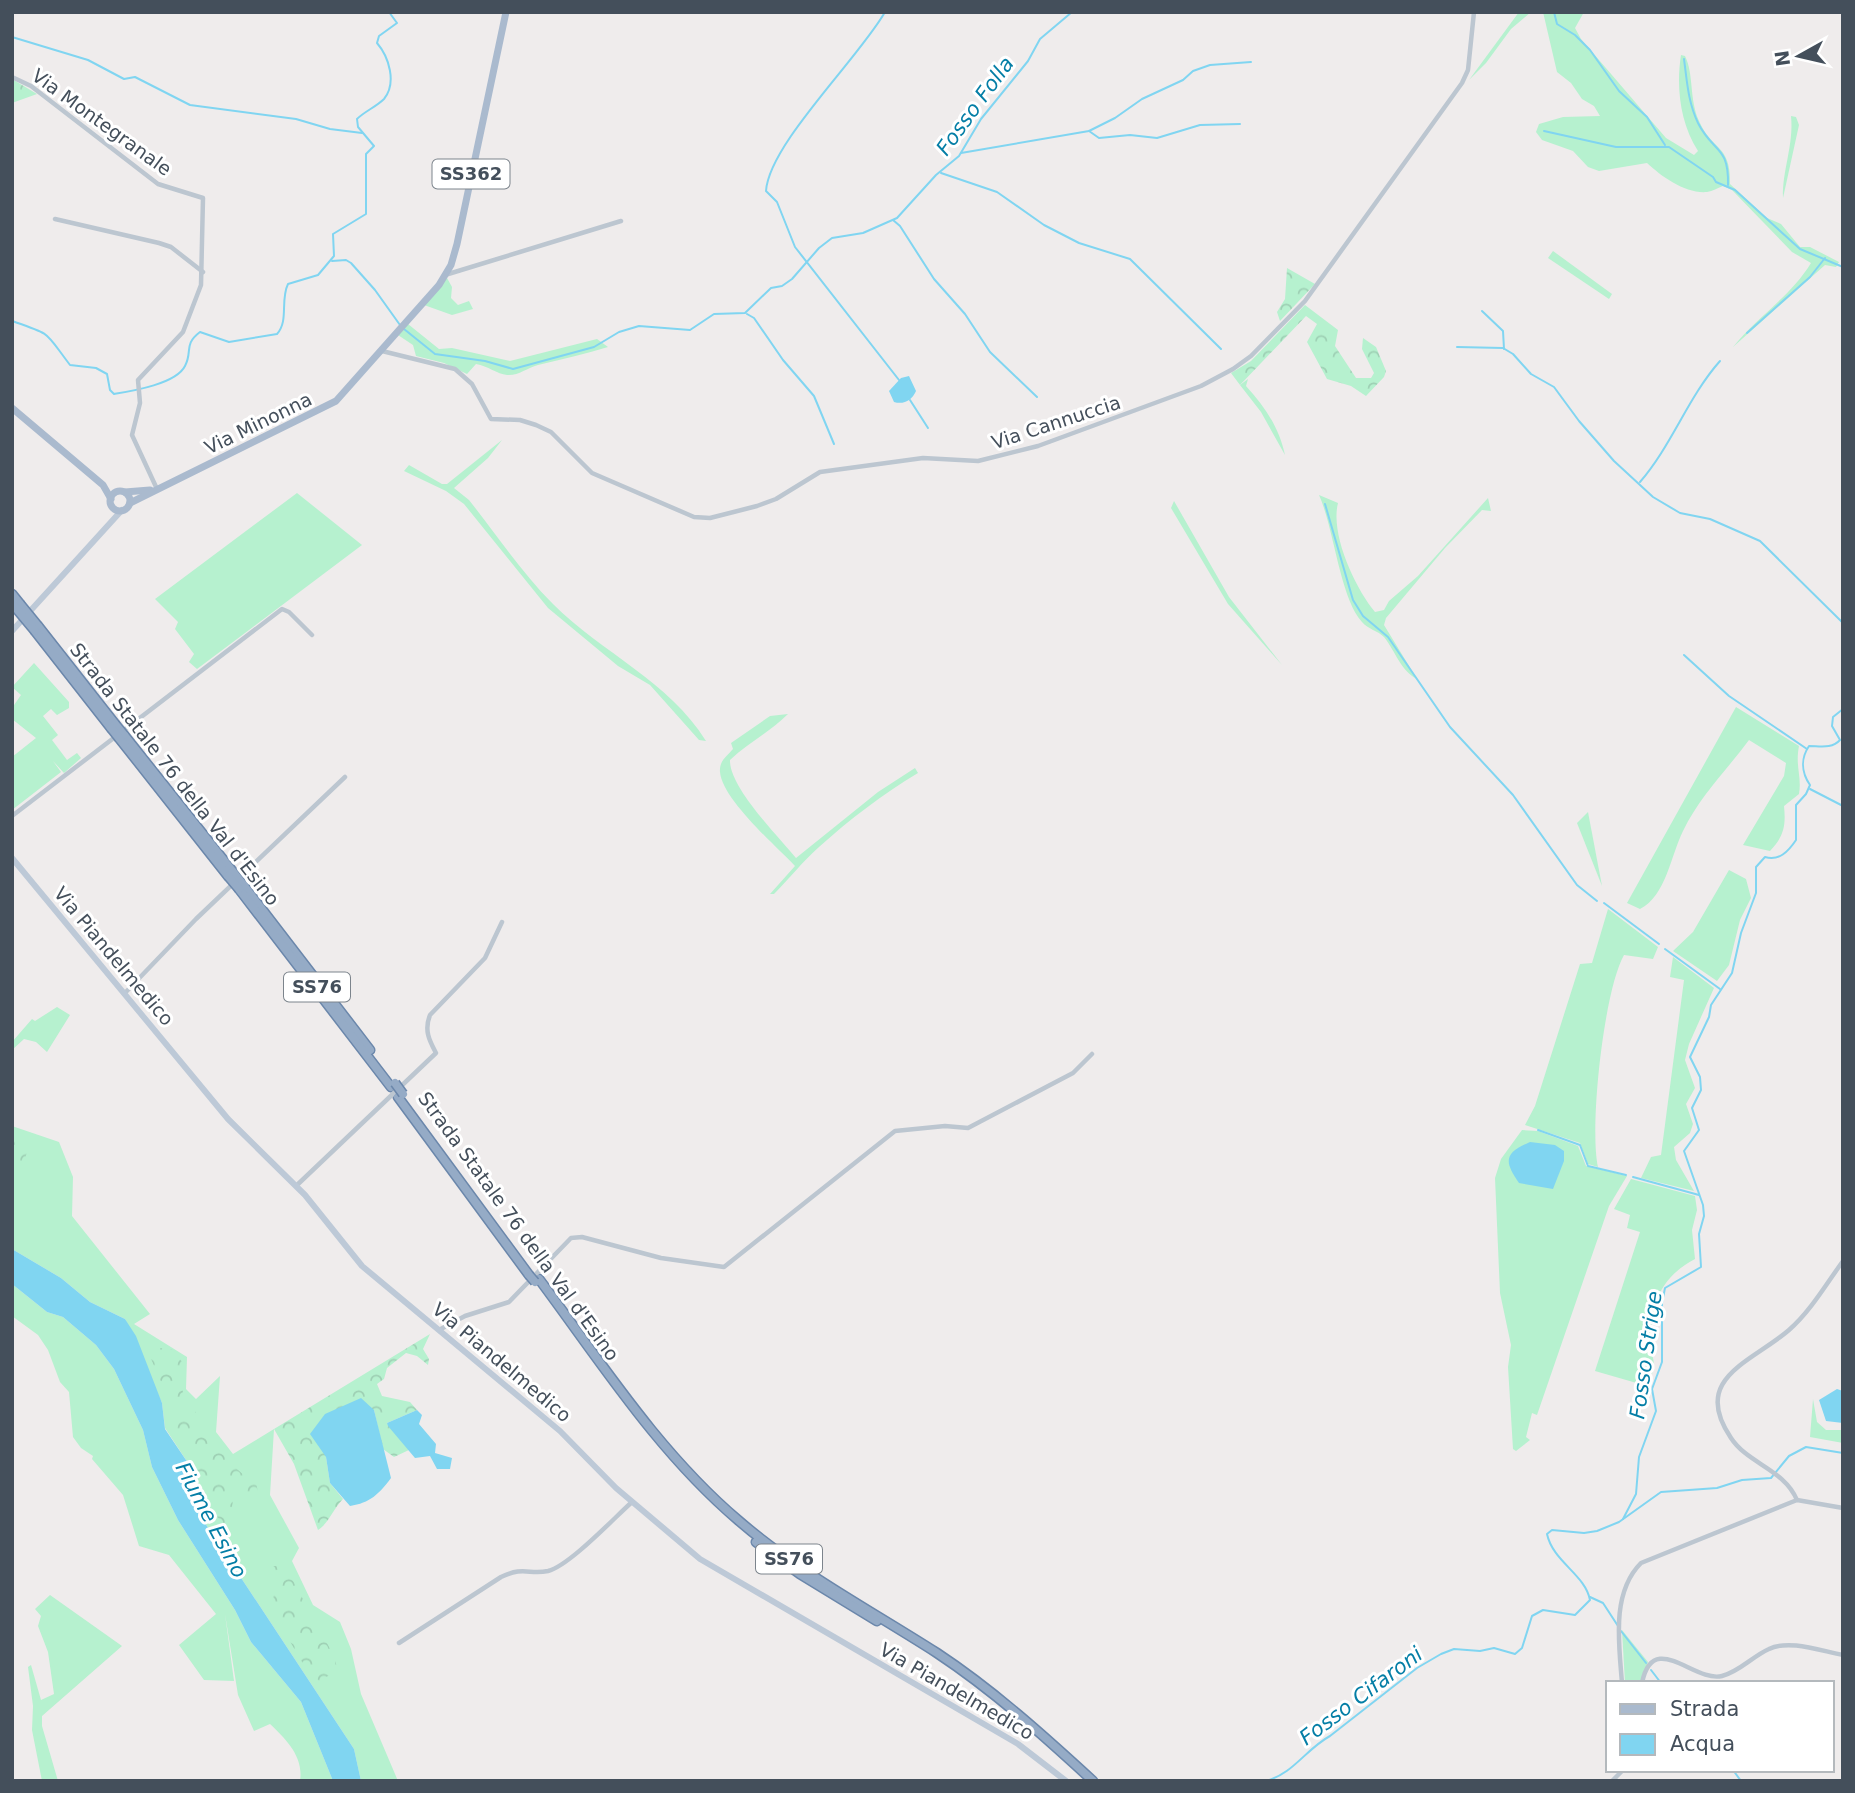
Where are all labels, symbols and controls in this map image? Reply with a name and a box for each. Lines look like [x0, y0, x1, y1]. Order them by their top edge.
north arrow [1764, 21, 1834, 91]
text: N [1770, 49, 1794, 68]
water label: Fosso Folla [931, 52, 1019, 160]
street label: Via Montegranale [28, 64, 176, 180]
road number: SS362 [433, 160, 510, 188]
street label: Via Minonna [201, 388, 315, 458]
street label: Via Cannuccia [989, 391, 1123, 453]
street label: Strada Statale 76 della Val d'Esino [66, 638, 284, 910]
street label: Via Piandelmedico [50, 882, 178, 1030]
road number: SS76 [284, 972, 350, 1002]
street label: Strada Statale 76 della Val d'Esino [414, 1087, 624, 1365]
water label: Fosso Strige [1625, 1290, 1667, 1420]
street label: Via Piandelmedico [428, 1298, 576, 1426]
water label: Fiume Esino [170, 1458, 252, 1582]
road number: SS76 [756, 1544, 822, 1574]
street label: Via Piandelmedico [876, 1638, 1038, 1744]
water label: Fosso Cifaroni [1295, 1642, 1427, 1750]
legend [1606, 1681, 1834, 1772]
text: Strada [1670, 1697, 1739, 1721]
text: Acqua [1670, 1732, 1735, 1756]

